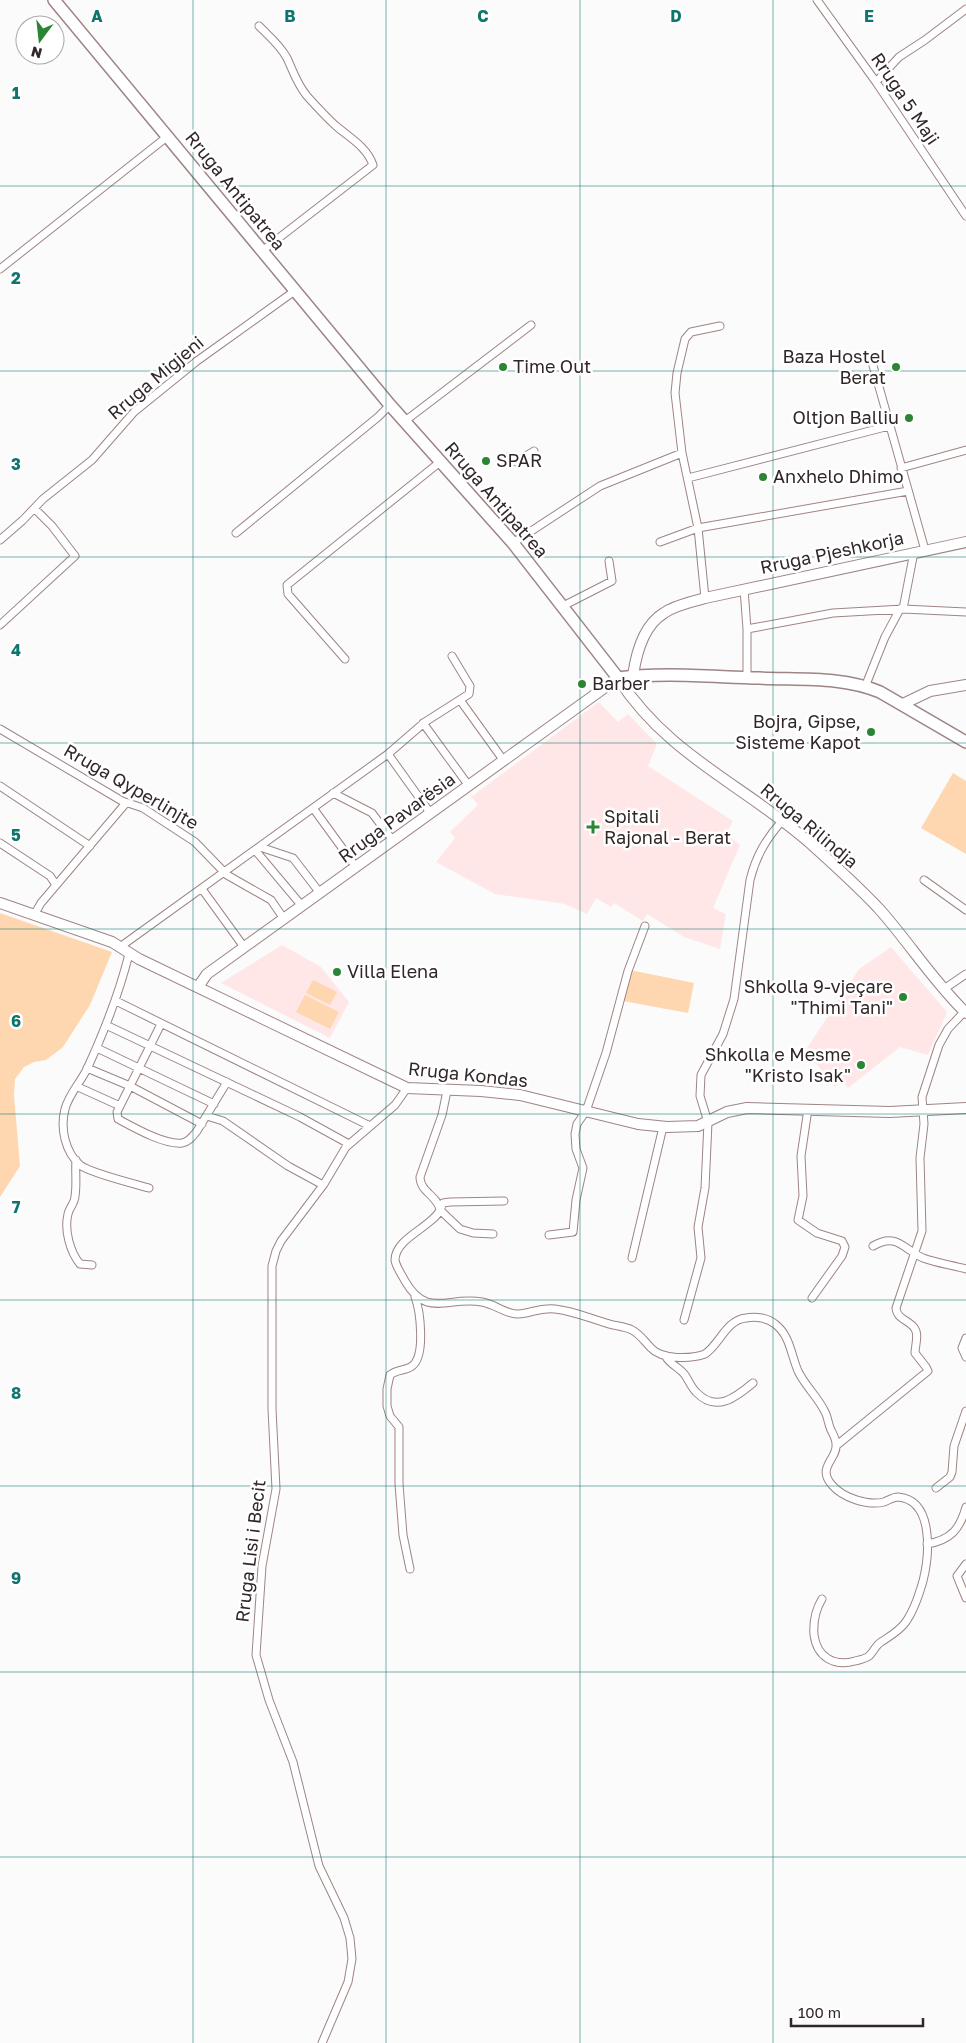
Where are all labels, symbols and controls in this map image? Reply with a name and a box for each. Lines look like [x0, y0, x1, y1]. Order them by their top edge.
text: A [91, 6, 103, 26]
text: B [284, 6, 296, 26]
text: C [477, 6, 489, 26]
text: D [670, 6, 682, 26]
text: E [864, 6, 874, 26]
north arrow [15, 15, 65, 65]
text: N [29, 43, 44, 63]
street label: Rruga 5 Maji [867, 48, 945, 149]
text: 1 [12, 83, 20, 103]
street label: Rruga Antipatrea [181, 126, 290, 254]
text: 2 [11, 268, 21, 288]
street label: Rruga Migjeni [103, 331, 208, 424]
place label: Baza Hostel Berat [783, 345, 886, 388]
place label: Time Out [513, 355, 591, 377]
marker: Time Out [497, 361, 509, 373]
marker: Baza Hostel Berat [890, 361, 902, 373]
place label: Oltjon Balliu [792, 406, 899, 428]
marker: Oltjon Balliu [903, 412, 915, 424]
street label: Rruga Antipatrea [440, 437, 553, 562]
place label: SPAR [496, 449, 542, 471]
text: 3 [11, 454, 21, 474]
marker: SPAR [480, 455, 492, 467]
place label: Anxhelo Dhimo [773, 465, 904, 487]
marker: Anxhelo Dhimo [757, 471, 769, 483]
street label: Rruga Pjeshkorja [758, 526, 906, 578]
text: 4 [11, 640, 21, 660]
place label: Barber [592, 672, 650, 694]
marker: Barber [576, 678, 588, 690]
place label: Bojra, Gipse, Sisteme Kapot [735, 710, 861, 753]
marker: Bojra, Gipse, Sisteme Kapot [865, 726, 877, 738]
street label: Rruga Qyperlinjte [60, 739, 203, 834]
street label: Rruga Pavarësia [334, 767, 459, 867]
street label: Rruga Rilindja [756, 778, 863, 872]
place label: Spitali Rajonal - Berat [604, 805, 731, 848]
marker: Spitali Rajonal - Berat [586, 820, 600, 834]
text: 5 [11, 825, 21, 845]
place label: Villa Elena [347, 960, 438, 982]
marker: Villa Elena [331, 966, 343, 978]
place label: Shkolla 9-vjeçare "Thimi Tani" [744, 975, 893, 1018]
marker: Shkolla 9-vjeçare "Thimi Tani" [897, 991, 909, 1003]
text: 6 [11, 1011, 21, 1031]
place label: Shkolla e Mesme "Kristo Isak" [705, 1043, 851, 1086]
street label: Rruga Kondas [407, 1057, 529, 1091]
marker: Shkolla e Mesme "Kristo Isak" [855, 1059, 867, 1071]
text: 7 [12, 1197, 21, 1217]
text: 8 [11, 1383, 21, 1403]
street label: Rruga Lisi i Becit [230, 1478, 270, 1623]
text: 9 [11, 1568, 21, 1588]
scale bar [791, 1996, 924, 2028]
text: 100 m [798, 2003, 841, 2021]

